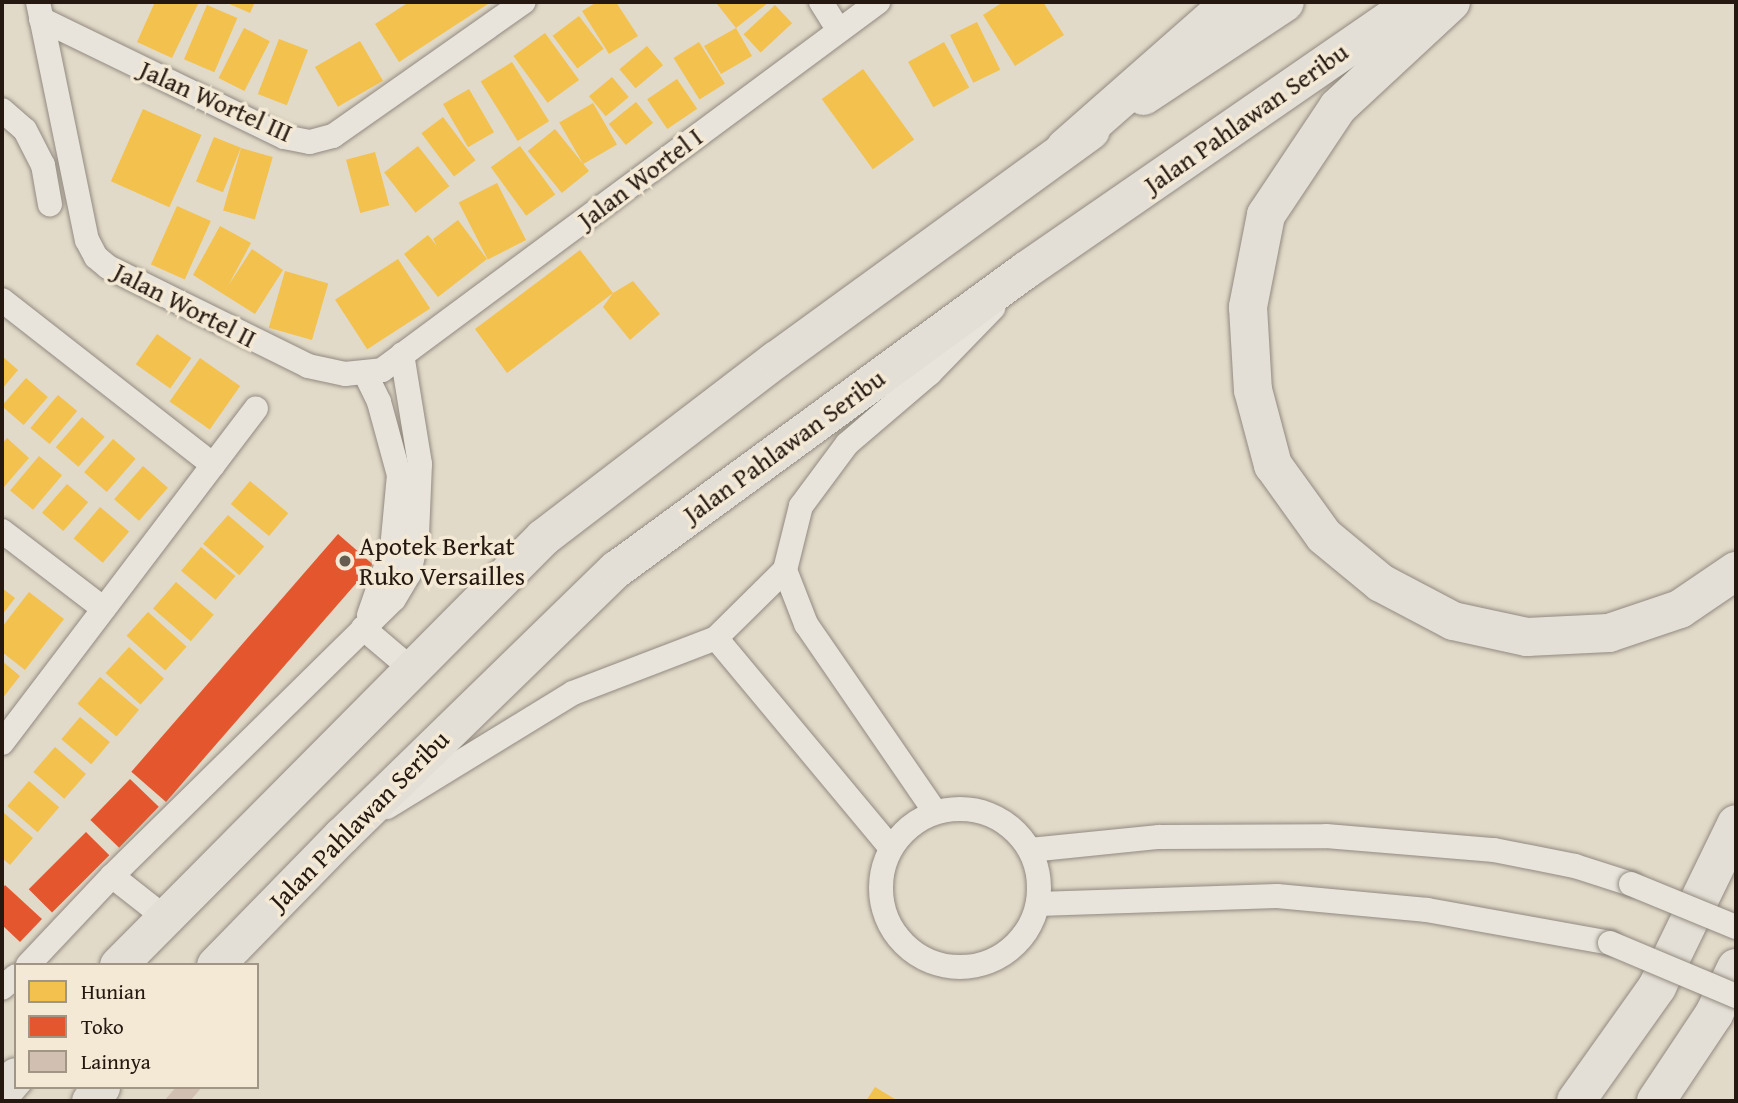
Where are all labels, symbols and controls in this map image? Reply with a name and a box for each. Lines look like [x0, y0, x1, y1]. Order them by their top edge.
street label: Jalan Pahlawan Seribu [1138, 36, 1354, 200]
street label: Jalan Wortel III [135, 53, 297, 149]
street label: Jalan Wortel I [572, 121, 708, 235]
street label: Jalan Wortel II [108, 256, 262, 354]
street label: Jalan Pahlawan Seribu [677, 362, 891, 530]
place label: Apotek Berkat Ruko Versailles [359, 530, 525, 592]
marker: Apotek Berkat Ruko Versailles [337, 553, 353, 569]
street label: Jalan Pahlawan Seribu [263, 724, 455, 916]
legend [14, 963, 259, 1089]
text: Hunian [81, 976, 146, 1007]
text: Toko [81, 1011, 124, 1042]
text: Lainnya [81, 1046, 151, 1077]

